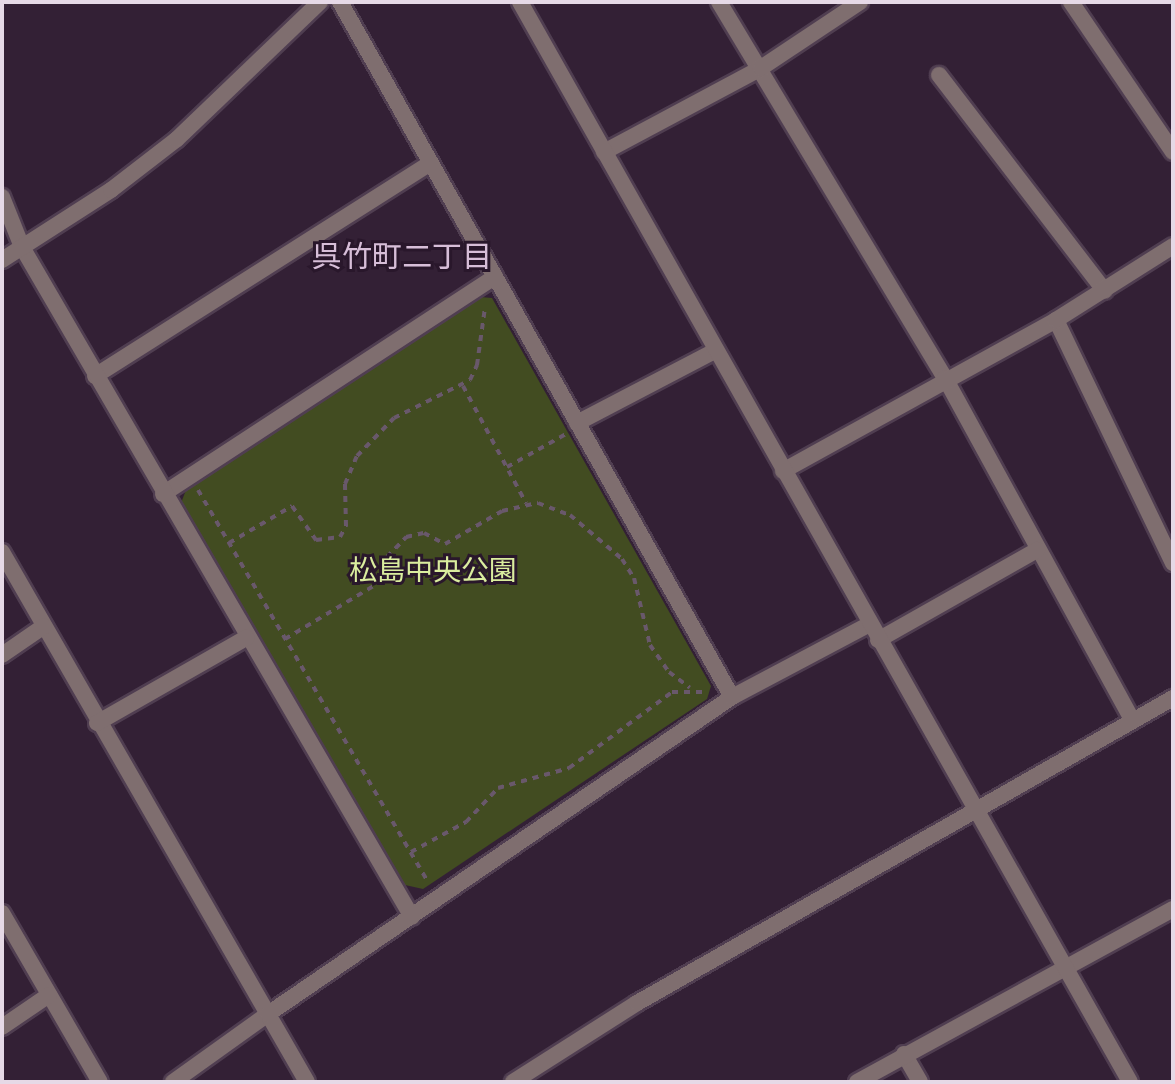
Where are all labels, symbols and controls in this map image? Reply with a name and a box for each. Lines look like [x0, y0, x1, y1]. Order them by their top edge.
district label: 呉竹町二丁目 [312, 237, 492, 273]
park label: 松島中央公園 [349, 552, 517, 586]

